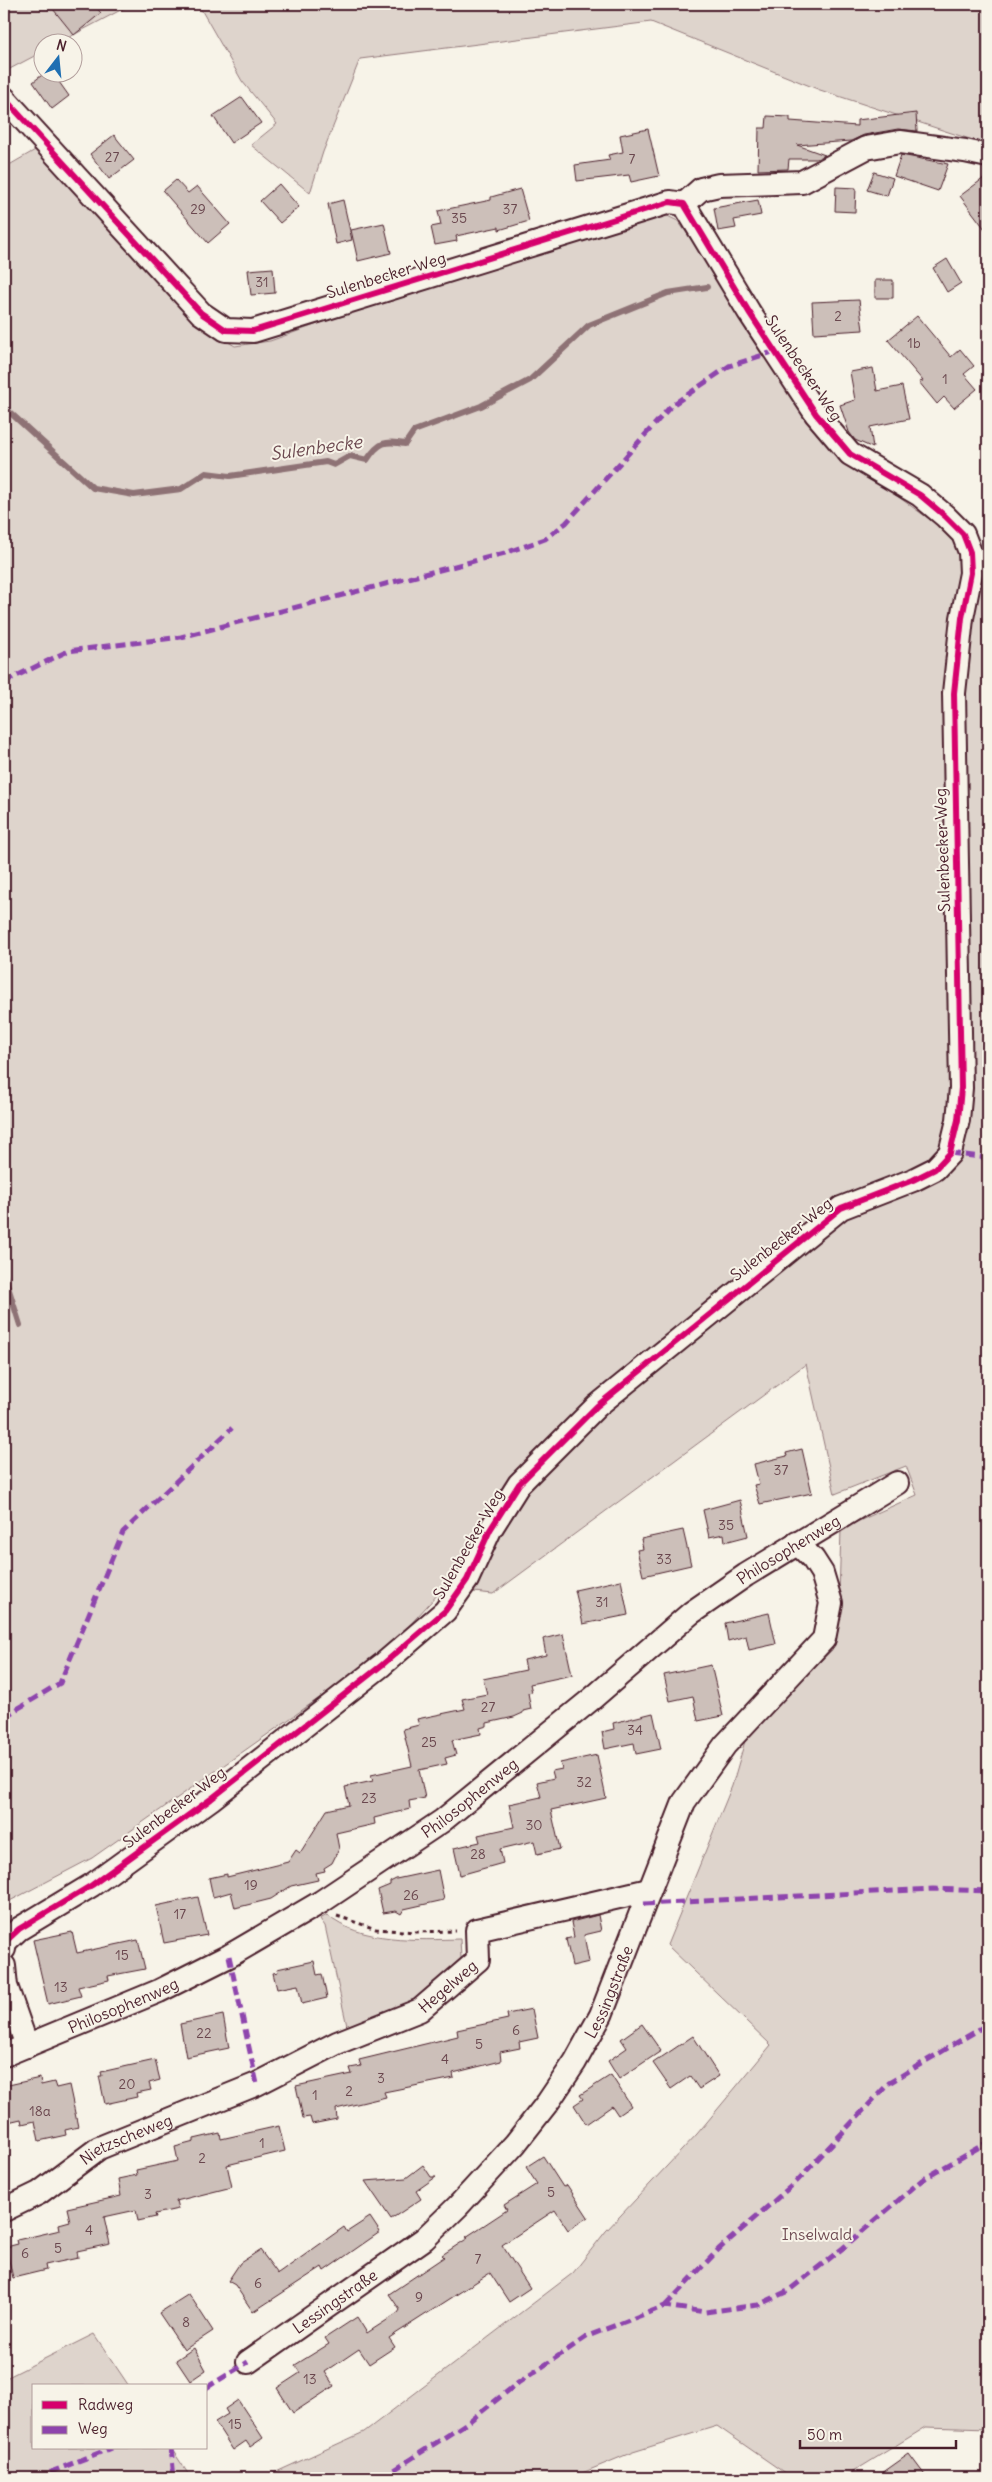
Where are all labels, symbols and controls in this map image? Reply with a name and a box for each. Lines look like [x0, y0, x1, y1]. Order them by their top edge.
north arrow [32, 32, 82, 82]
text: N [54, 36, 69, 55]
house number: 27 [105, 148, 119, 166]
house number: 7 [629, 150, 636, 168]
house number: 29 [190, 200, 206, 218]
house number: 37 [503, 200, 518, 218]
house number: 35 [451, 209, 467, 227]
street label: Sulenbecker Weg [324, 247, 448, 303]
house number: 31 [255, 273, 269, 291]
house number: 2 [834, 307, 842, 325]
street label: Sulenbecker Weg [761, 311, 847, 425]
house number: 1b [907, 334, 921, 352]
house number: 1 [942, 370, 948, 388]
water label: Sulenbecke [269, 430, 364, 465]
street label: Sulenbecker Weg [930, 788, 954, 912]
street label: Sulenbecker Weg [726, 1193, 836, 1285]
house number: 37 [774, 1461, 789, 1479]
street label: Sulenbecker Weg [428, 1485, 508, 1603]
street label: Philosophenweg [733, 1510, 844, 1589]
house number: 35 [718, 1516, 734, 1534]
house number: 33 [656, 1550, 672, 1568]
house number: 31 [595, 1593, 609, 1611]
house number: 27 [481, 1698, 495, 1716]
house number: 34 [627, 1721, 643, 1739]
house number: 25 [421, 1733, 437, 1751]
street label: Philosophenweg [417, 1753, 522, 1842]
street label: Sulenbecker Weg [119, 1762, 229, 1852]
house number: 32 [576, 1773, 592, 1791]
house number: 23 [361, 1789, 377, 1807]
house number: 30 [525, 1816, 543, 1834]
house number: 28 [470, 1845, 486, 1863]
house number: 19 [244, 1876, 258, 1894]
house number: 26 [403, 1886, 419, 1904]
house number: 17 [174, 1905, 186, 1923]
street label: Lessingstraße [580, 1943, 637, 2042]
house number: 15 [115, 1946, 129, 1964]
street label: Hegelweg [414, 1955, 481, 2017]
street label: Philosophenweg [65, 1973, 181, 2037]
house number: 13 [54, 1978, 68, 1996]
house number: 6 [512, 2021, 520, 2039]
house number: 22 [196, 2024, 212, 2042]
house number: 5 [475, 2035, 483, 2053]
house number: 4 [441, 2050, 449, 2068]
house number: 3 [377, 2069, 385, 2087]
house number: 20 [119, 2075, 135, 2093]
house number: 2 [345, 2082, 353, 2100]
house number: 1 [312, 2086, 318, 2104]
house number: 18a [29, 2102, 51, 2120]
street label: Nietzscheweg [76, 2109, 175, 2169]
house number: 1 [259, 2134, 265, 2152]
house number: 2 [198, 2149, 206, 2167]
house number: 5 [547, 2183, 555, 2201]
house number: 3 [144, 2185, 152, 2203]
house number: 4 [85, 2221, 93, 2239]
park label: Inselwald [782, 2224, 852, 2244]
house number: 5 [54, 2239, 62, 2257]
house number: 6 [21, 2244, 29, 2262]
house number: 7 [475, 2250, 482, 2268]
street label: Lessingstraße [289, 2265, 381, 2338]
house number: 6 [254, 2274, 262, 2292]
house number: 9 [415, 2288, 423, 2306]
house number: 8 [182, 2313, 190, 2331]
house number: 13 [303, 2370, 317, 2388]
legend [32, 2384, 208, 2450]
text: Radweg [78, 2395, 133, 2414]
house number: 15 [228, 2415, 242, 2433]
scale bar [800, 2417, 956, 2449]
text: Weg [78, 2419, 108, 2438]
text: 50 m [807, 2425, 842, 2444]

